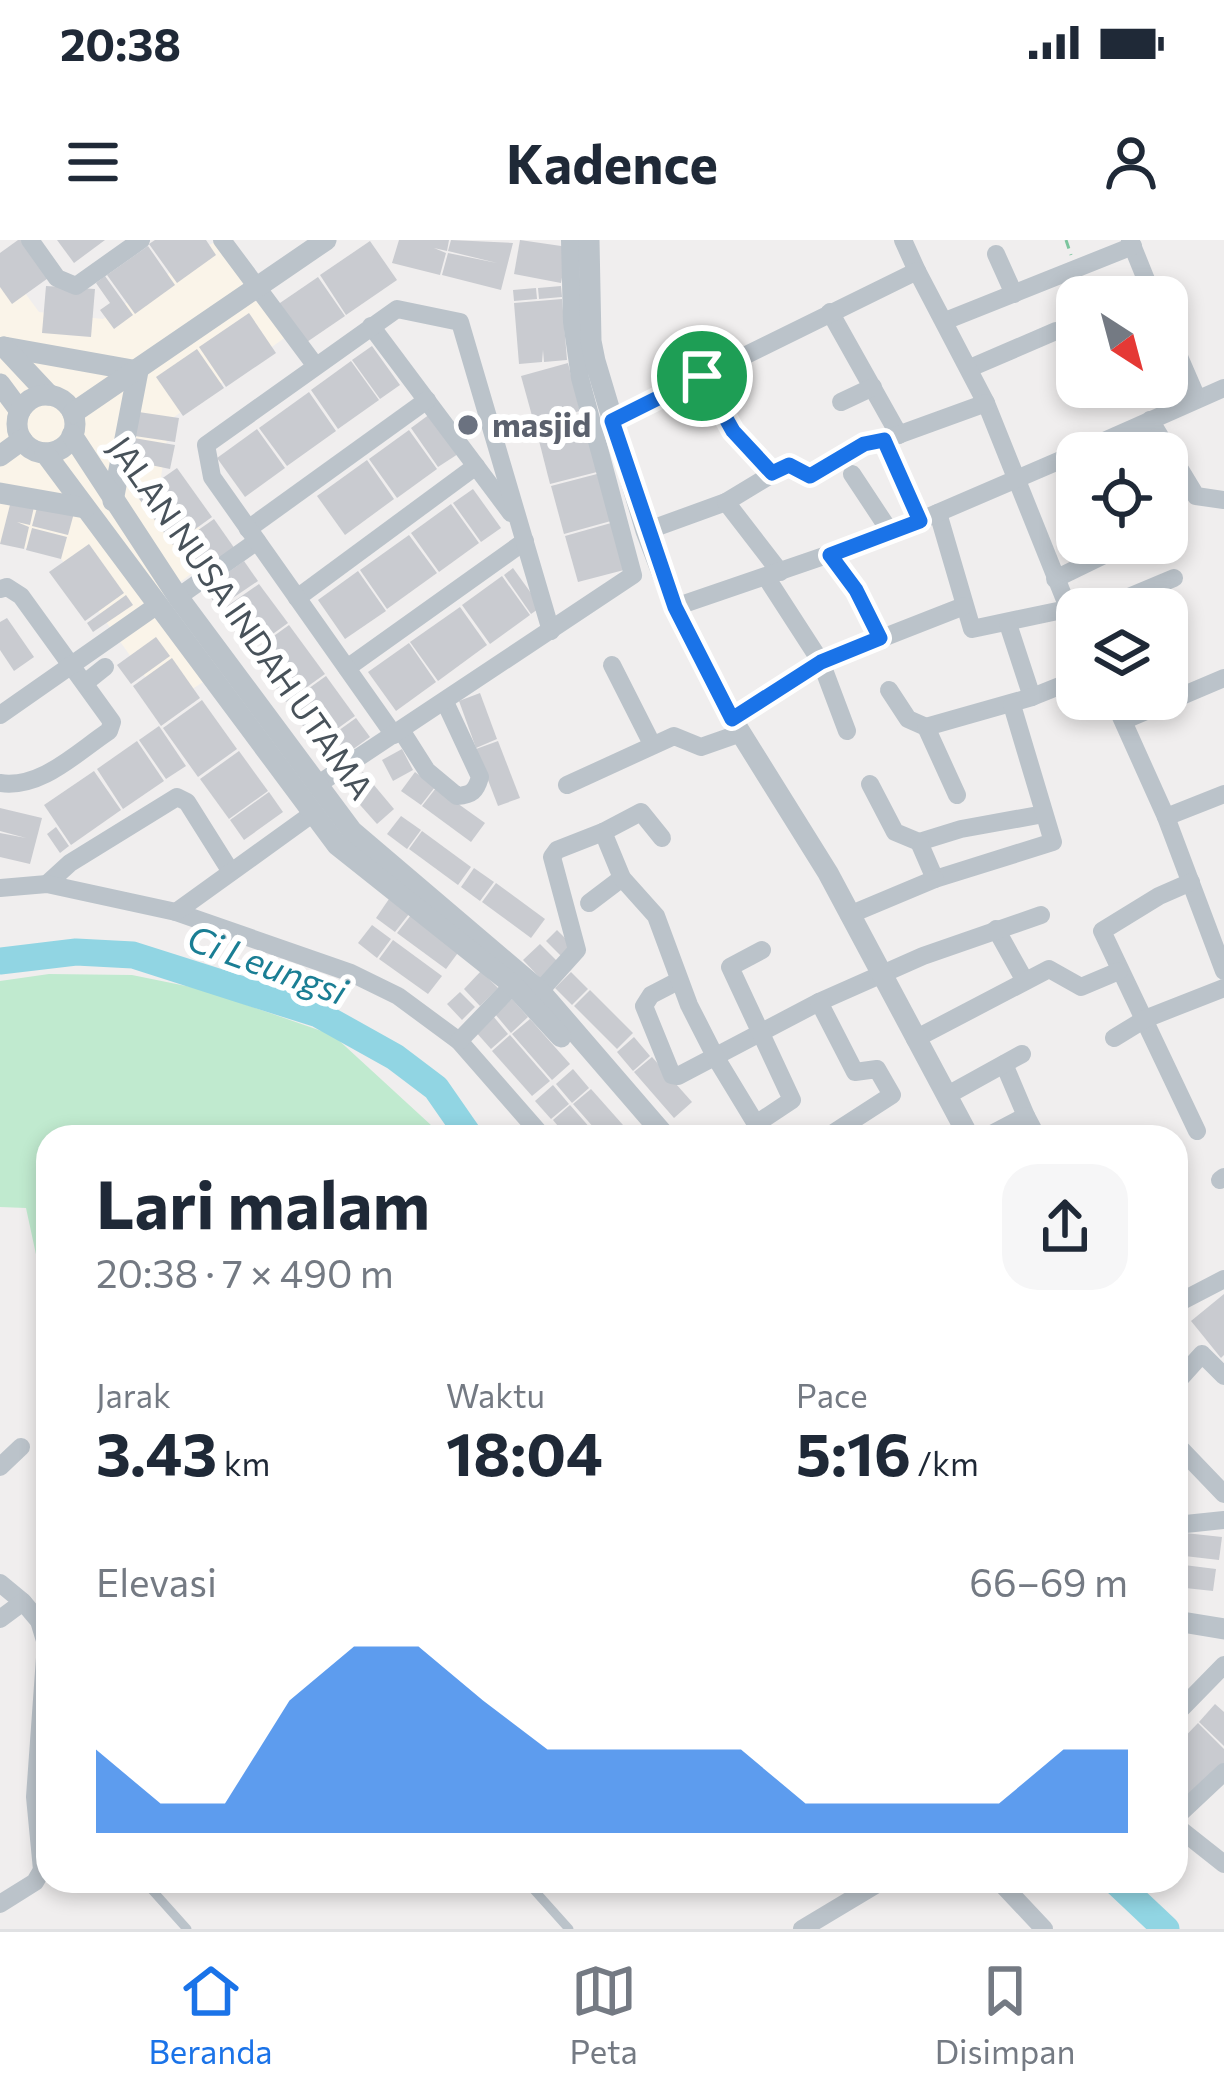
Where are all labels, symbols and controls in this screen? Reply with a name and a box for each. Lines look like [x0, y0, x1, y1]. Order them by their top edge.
text: 20:38 [60, 15, 181, 70]
icon: menu [60, 129, 126, 195]
text: Kadence [506, 129, 718, 195]
icon: person [1098, 129, 1164, 195]
north arrow [1056, 276, 1188, 408]
map controls [1056, 276, 1188, 720]
pin [651, 325, 753, 427]
icon: arrive [669, 343, 735, 409]
place label: masjid [492, 403, 591, 444]
marker: masjid [455, 412, 481, 438]
street label: JALAN NUSA INDAH UTAMA [101, 428, 383, 806]
button: locate [1056, 432, 1188, 564]
button: layers [1056, 588, 1188, 720]
water label: Ci Leungsi [182, 914, 355, 1013]
text: Lari malam [96, 1162, 430, 1243]
button: share [1002, 1164, 1128, 1290]
text: 20:38 · 7 × 490 m [96, 1248, 394, 1296]
text: Jarak [96, 1374, 171, 1415]
text: Waktu [446, 1374, 545, 1415]
text: Pace [796, 1374, 868, 1415]
text: 3.43 [96, 1415, 217, 1488]
text: 18:04 [446, 1415, 603, 1488]
text: 5:16 [796, 1415, 911, 1488]
text: km [217, 1442, 270, 1483]
text: /km [911, 1442, 979, 1483]
text: Elevasi [96, 1557, 217, 1605]
text: 66–69 m [969, 1557, 1128, 1605]
tab: Beranda [149, 1958, 273, 2071]
tab: Peta [570, 1958, 638, 2071]
tab: Disimpan [935, 1958, 1075, 2071]

